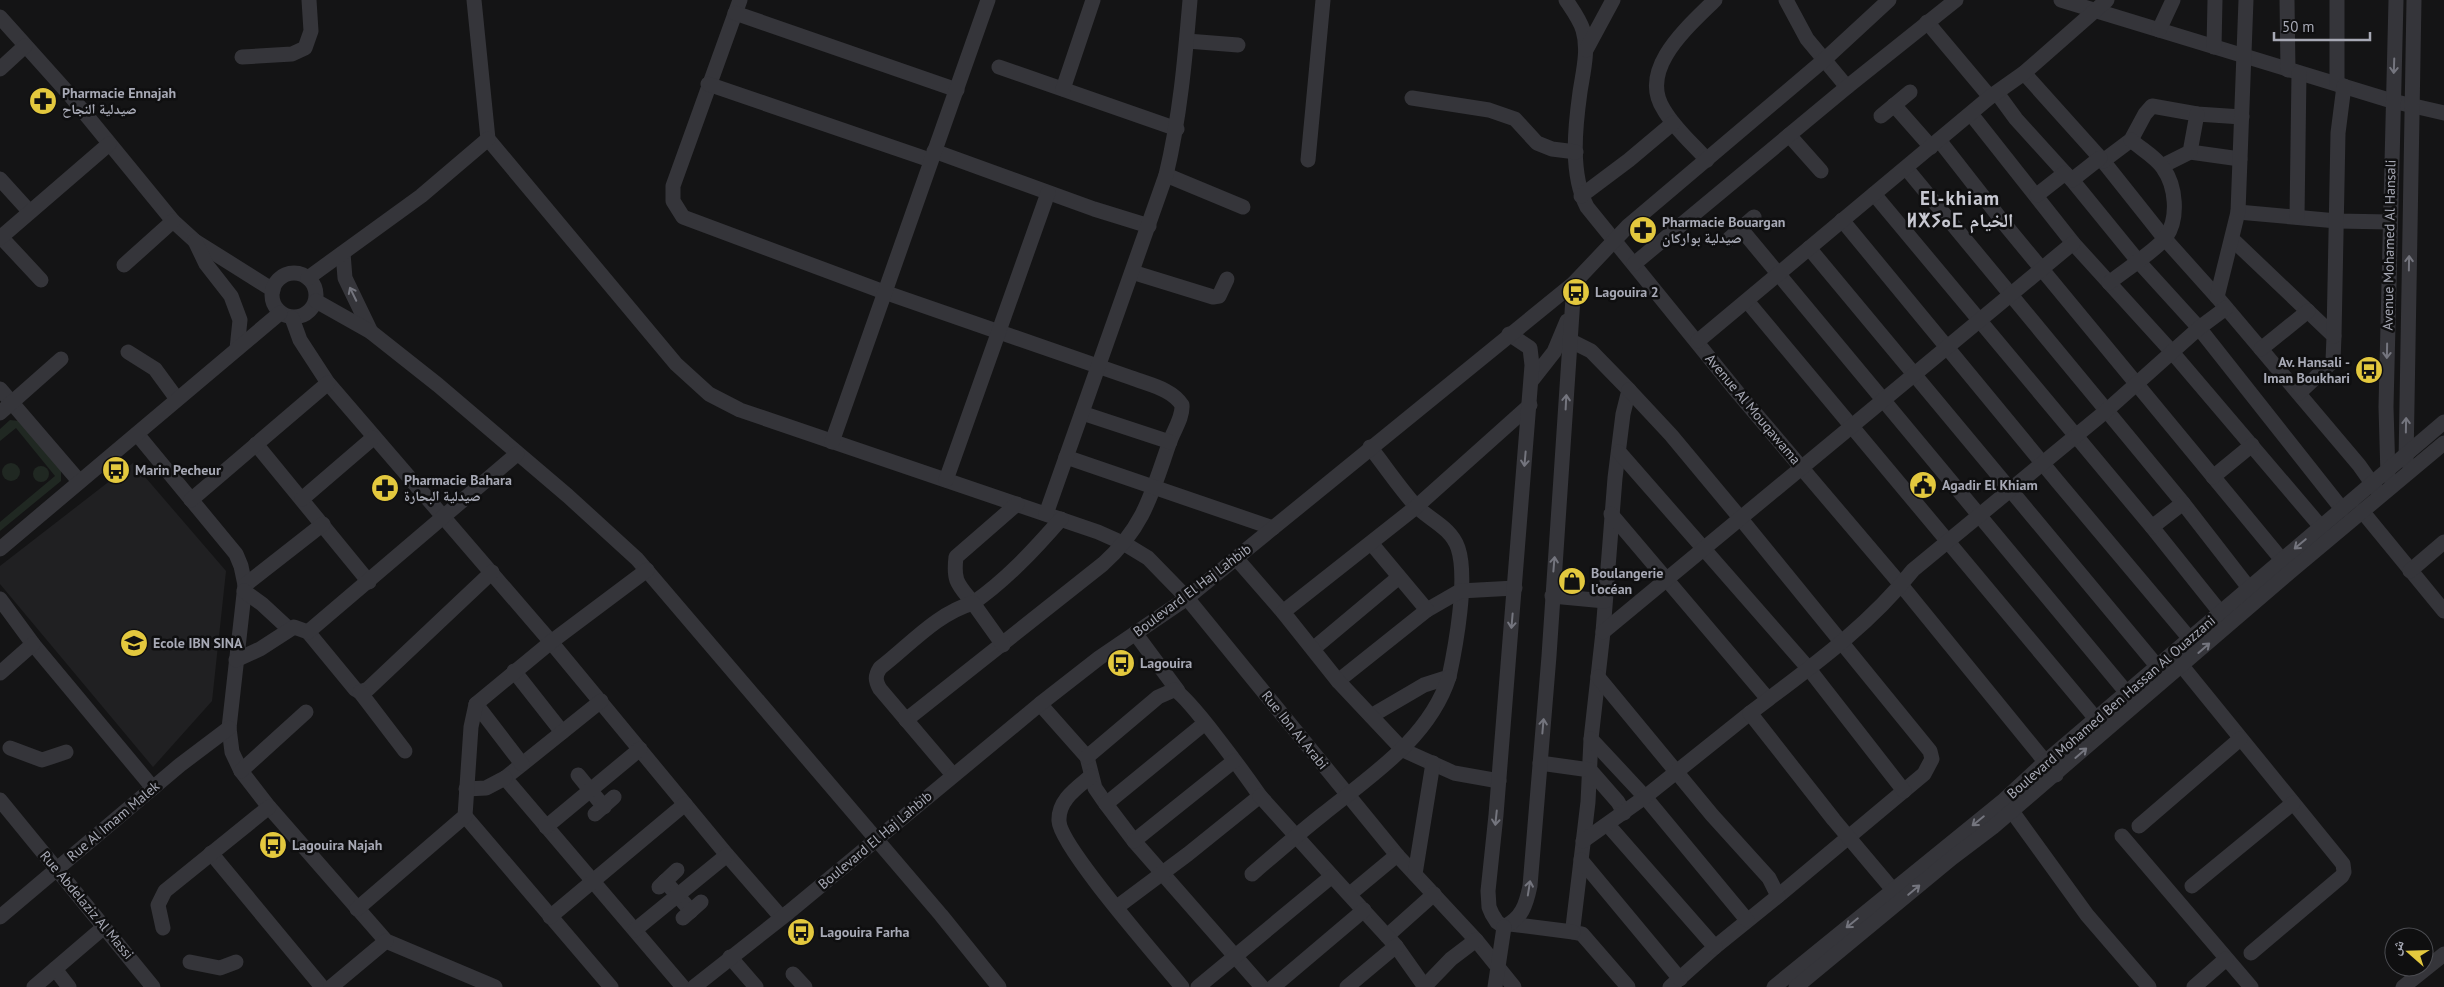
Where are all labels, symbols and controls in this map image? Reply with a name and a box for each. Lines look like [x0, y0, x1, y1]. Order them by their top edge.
scale bar [2274, 10, 2370, 42]
text: 50 m [2282, 17, 2315, 36]
one-way arrow [2389, 58, 2398, 74]
place label: Pharmacie Ennajah صيدلية النجاح [62, 84, 176, 118]
pharmacy icon: Pharmacie Ennajah صيدلية النجاح [28, 86, 58, 116]
street label: Avenue Mohamed Al Hansali [2379, 160, 2399, 330]
district label: El-khiam ⵍⵅⵢⴰⵎ الخيام [1907, 186, 2013, 234]
place label: Pharmacie Bouargan صيدلية بواركان [1662, 213, 1785, 247]
pharmacy icon: Pharmacie Bouargan صيدلية بواركان [1628, 215, 1658, 245]
one-way arrow [2404, 255, 2414, 271]
bus stop icon: Lagouira 2 [1561, 277, 1591, 307]
place label: Lagouira 2 [1595, 283, 1659, 301]
one-way arrow [348, 287, 357, 302]
one-way arrow [2382, 342, 2392, 359]
street label: Avenue Al Mouqawama [1701, 350, 1805, 468]
place label: Av. Hansali - Iman Boukhari [2263, 353, 2350, 387]
bus stop icon: Av. Hansali - Iman Boukhari [2354, 355, 2384, 385]
one-way arrow [1561, 395, 1570, 411]
one-way arrow [2401, 417, 2410, 433]
one-way arrow [1521, 451, 1530, 467]
bus stop icon: Marin Pecheur [101, 455, 131, 485]
place label: Marin Pecheur [135, 461, 221, 479]
public building icon: Agadir El Khiam [1908, 470, 1938, 500]
place label: Pharmacie Bahara صيدلية البحارة [404, 471, 512, 505]
pharmacy icon: Pharmacie Bahara صيدلية البحارة [370, 473, 400, 503]
place label: Agadir El Khiam [1942, 476, 2038, 494]
one-way arrow [2294, 539, 2307, 550]
street label: Boulevard El Haj Lahbib [1129, 540, 1255, 640]
one-way arrow [1549, 557, 1559, 573]
place label: Boulangerie l'océan [1591, 564, 1663, 598]
shop icon: Boulangerie l'océan [1557, 566, 1587, 596]
street label: Boulevard Mohamed Ben Hassan Al Ouazzani [2003, 611, 2219, 803]
one-way arrow [1507, 613, 1517, 629]
school or university icon: Ecole IBN SINA [119, 628, 149, 658]
place label: Ecole IBN SINA [153, 634, 243, 652]
one-way arrow [2197, 642, 2210, 653]
bus stop icon: Lagouira [1106, 648, 1136, 678]
place label: Lagouira [1140, 654, 1192, 672]
street label: Rue Ibn Al Arabi [1258, 687, 1332, 773]
one-way arrow [1538, 719, 1547, 735]
one-way arrow [2074, 747, 2087, 759]
street label: Rue Al Imam Malek [63, 777, 163, 865]
street label: Boulevard El Haj Lahbib [814, 787, 936, 893]
one-way arrow [1491, 809, 1501, 825]
one-way arrow [1972, 816, 1985, 827]
bus stop icon: Lagouira Najah [258, 830, 288, 860]
place label: Lagouira Najah [292, 836, 382, 854]
street label: Rue Abdelaziz Al Massi [36, 847, 138, 963]
one-way arrow [1524, 881, 1534, 897]
one-way arrow [1908, 884, 1921, 895]
bus stop icon: Lagouira Farha [786, 917, 816, 947]
one-way arrow [1846, 918, 1859, 929]
place label: Lagouira Farha [820, 923, 909, 941]
north arrow [2384, 927, 2434, 977]
text: ش [2386, 937, 2408, 958]

